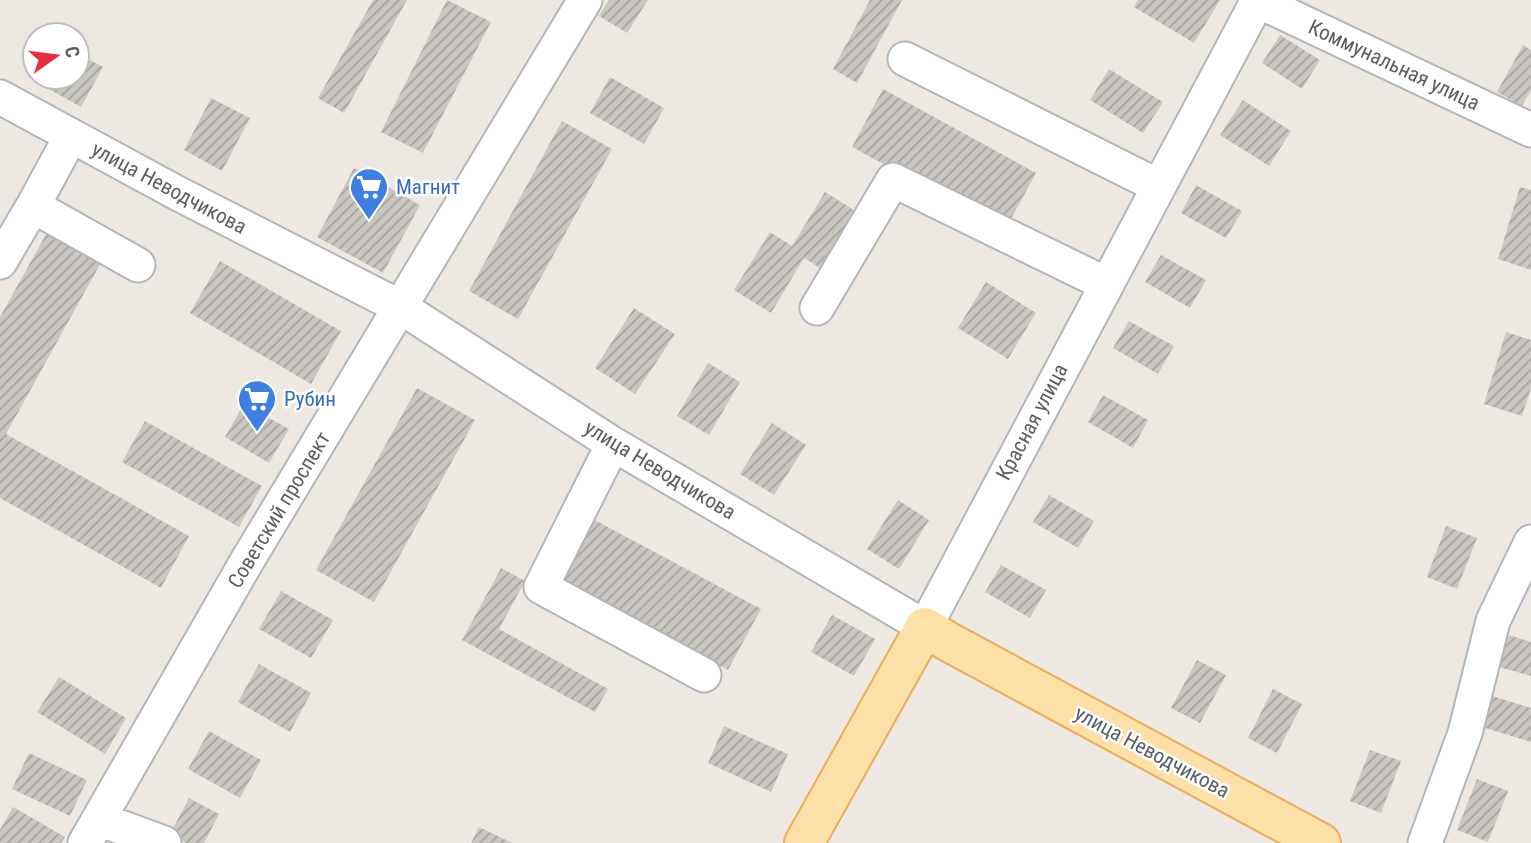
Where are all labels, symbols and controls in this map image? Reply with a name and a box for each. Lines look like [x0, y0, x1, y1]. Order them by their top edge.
street label: Коммунальная улица [1305, 15, 1483, 115]
north arrow [21, 21, 91, 91]
text: С [60, 44, 85, 60]
street label: улица Неводчикова [88, 137, 250, 239]
supermarket icon: Магнит [348, 166, 390, 221]
place label: Магнит [396, 175, 460, 199]
street label: Красная улица [991, 360, 1073, 484]
supermarket icon: Рубин [236, 378, 278, 433]
place label: Рубин [284, 387, 336, 411]
street label: улица Неводчикова [580, 415, 740, 525]
street label: Советский проспект [223, 428, 335, 592]
street label: улица Неводчикова [1071, 701, 1233, 803]

